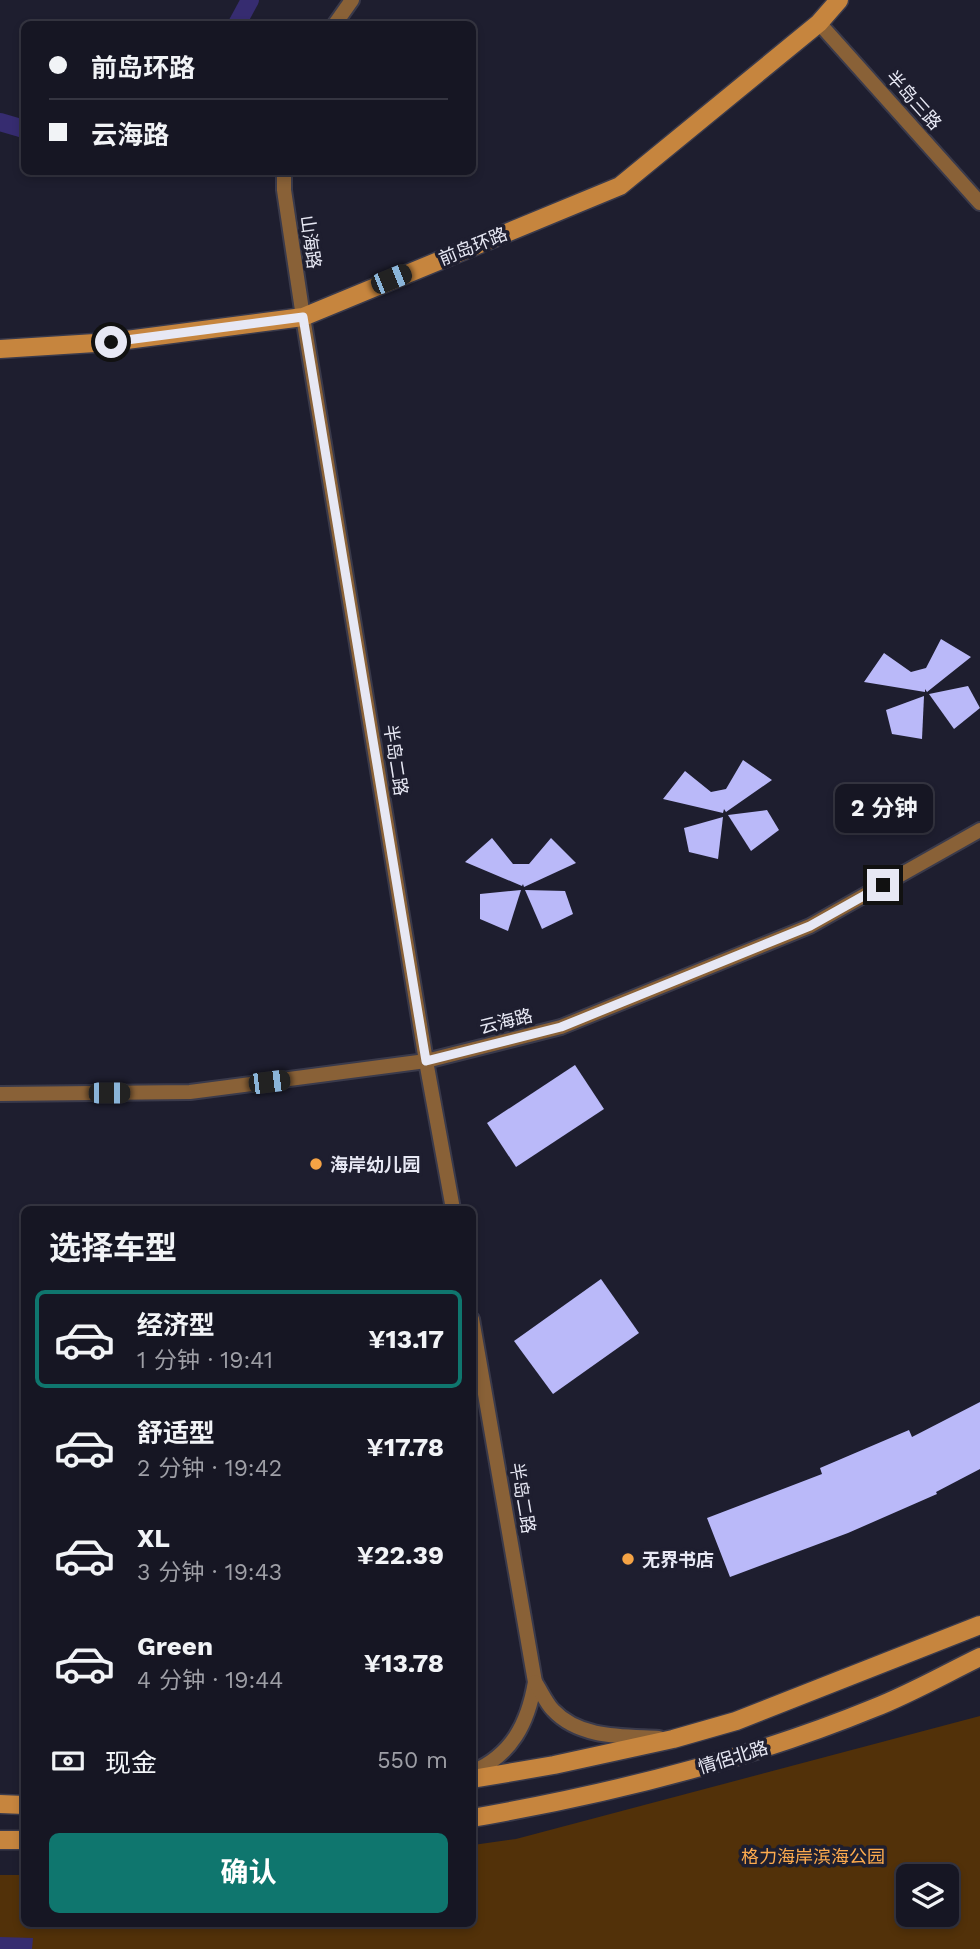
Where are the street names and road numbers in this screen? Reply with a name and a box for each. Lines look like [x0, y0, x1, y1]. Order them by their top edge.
street label: 半岛三路 [882, 66, 946, 134]
street label: 山海路 [297, 214, 325, 270]
street label: 前岛环路 [436, 223, 510, 269]
street label: 半岛二路 [380, 723, 412, 797]
street label: 云海路 [477, 1004, 535, 1038]
street label: 半岛二路 [506, 1461, 540, 1535]
street label: 情侶北路 [696, 1736, 770, 1778]

